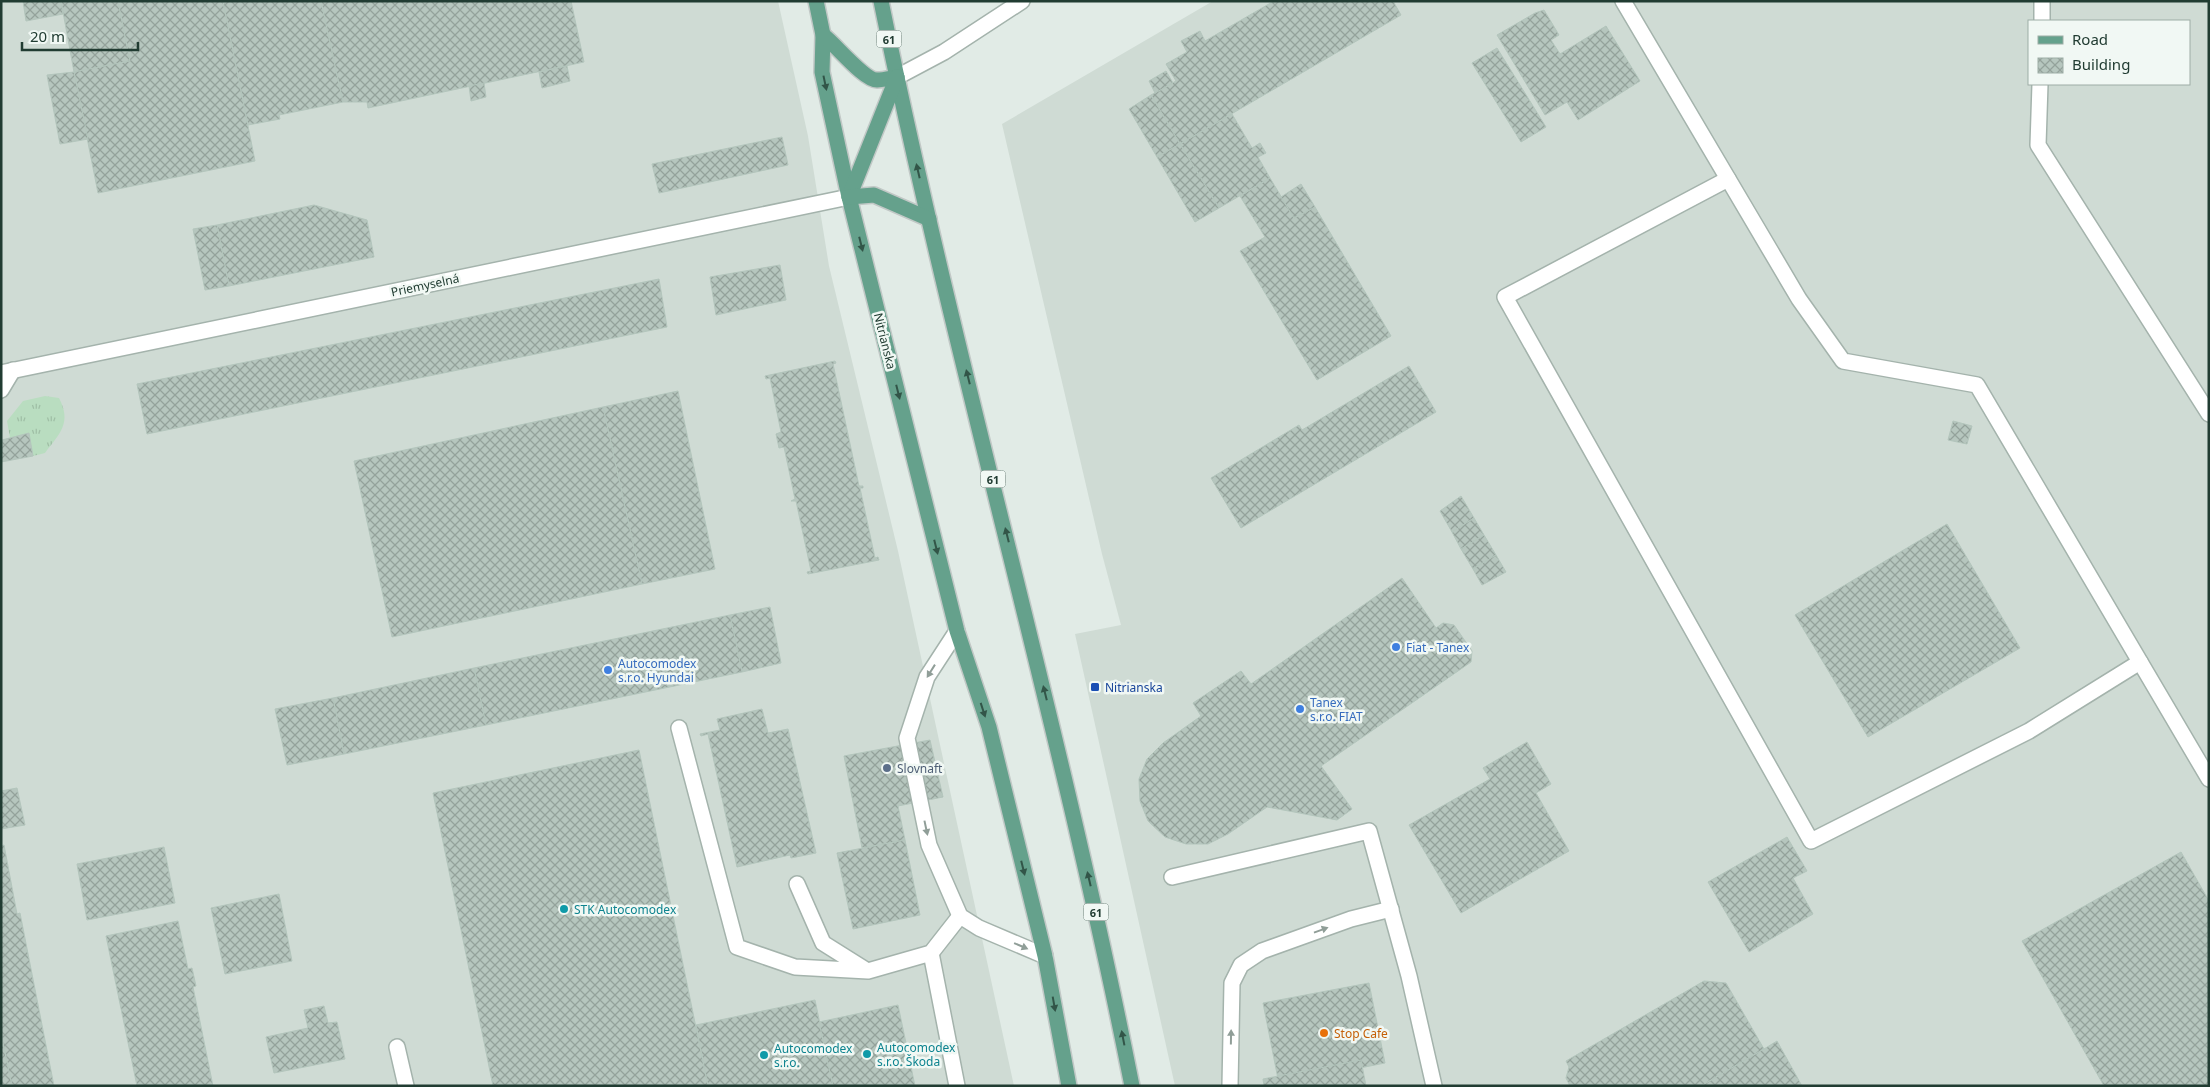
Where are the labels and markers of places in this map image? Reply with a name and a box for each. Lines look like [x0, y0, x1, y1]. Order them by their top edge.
place label: Fiat - Tanex [1406, 639, 1470, 656]
marker: Fiat - Tanex [1390, 641, 1402, 653]
place label: Autocomodex s.r.o. Hyundai [618, 655, 697, 686]
marker: Autocomodex s.r.o. Hyundai [602, 664, 614, 676]
place label: Nitrianska [1105, 679, 1163, 696]
marker: Nitrianska [1089, 681, 1101, 693]
place label: Tanex s.r.o. FIAT [1310, 694, 1363, 725]
marker: Tanex s.r.o. FIAT [1294, 703, 1306, 715]
place label: Slovnaft [897, 760, 943, 777]
marker: Slovnaft [881, 762, 893, 774]
place label: STK Autocomodex [574, 901, 677, 918]
marker: STK Autocomodex [558, 903, 570, 915]
place label: Stop Cafe [1334, 1025, 1388, 1042]
marker: Stop Cafe [1318, 1027, 1330, 1039]
place label: Autocomodex s.r.o. Škoda [877, 1039, 956, 1070]
place label: Autocomodex s.r.o. [774, 1040, 853, 1071]
marker: Autocomodex s.r.o. Škoda [861, 1048, 873, 1060]
marker: Autocomodex s.r.o. [758, 1049, 770, 1061]

